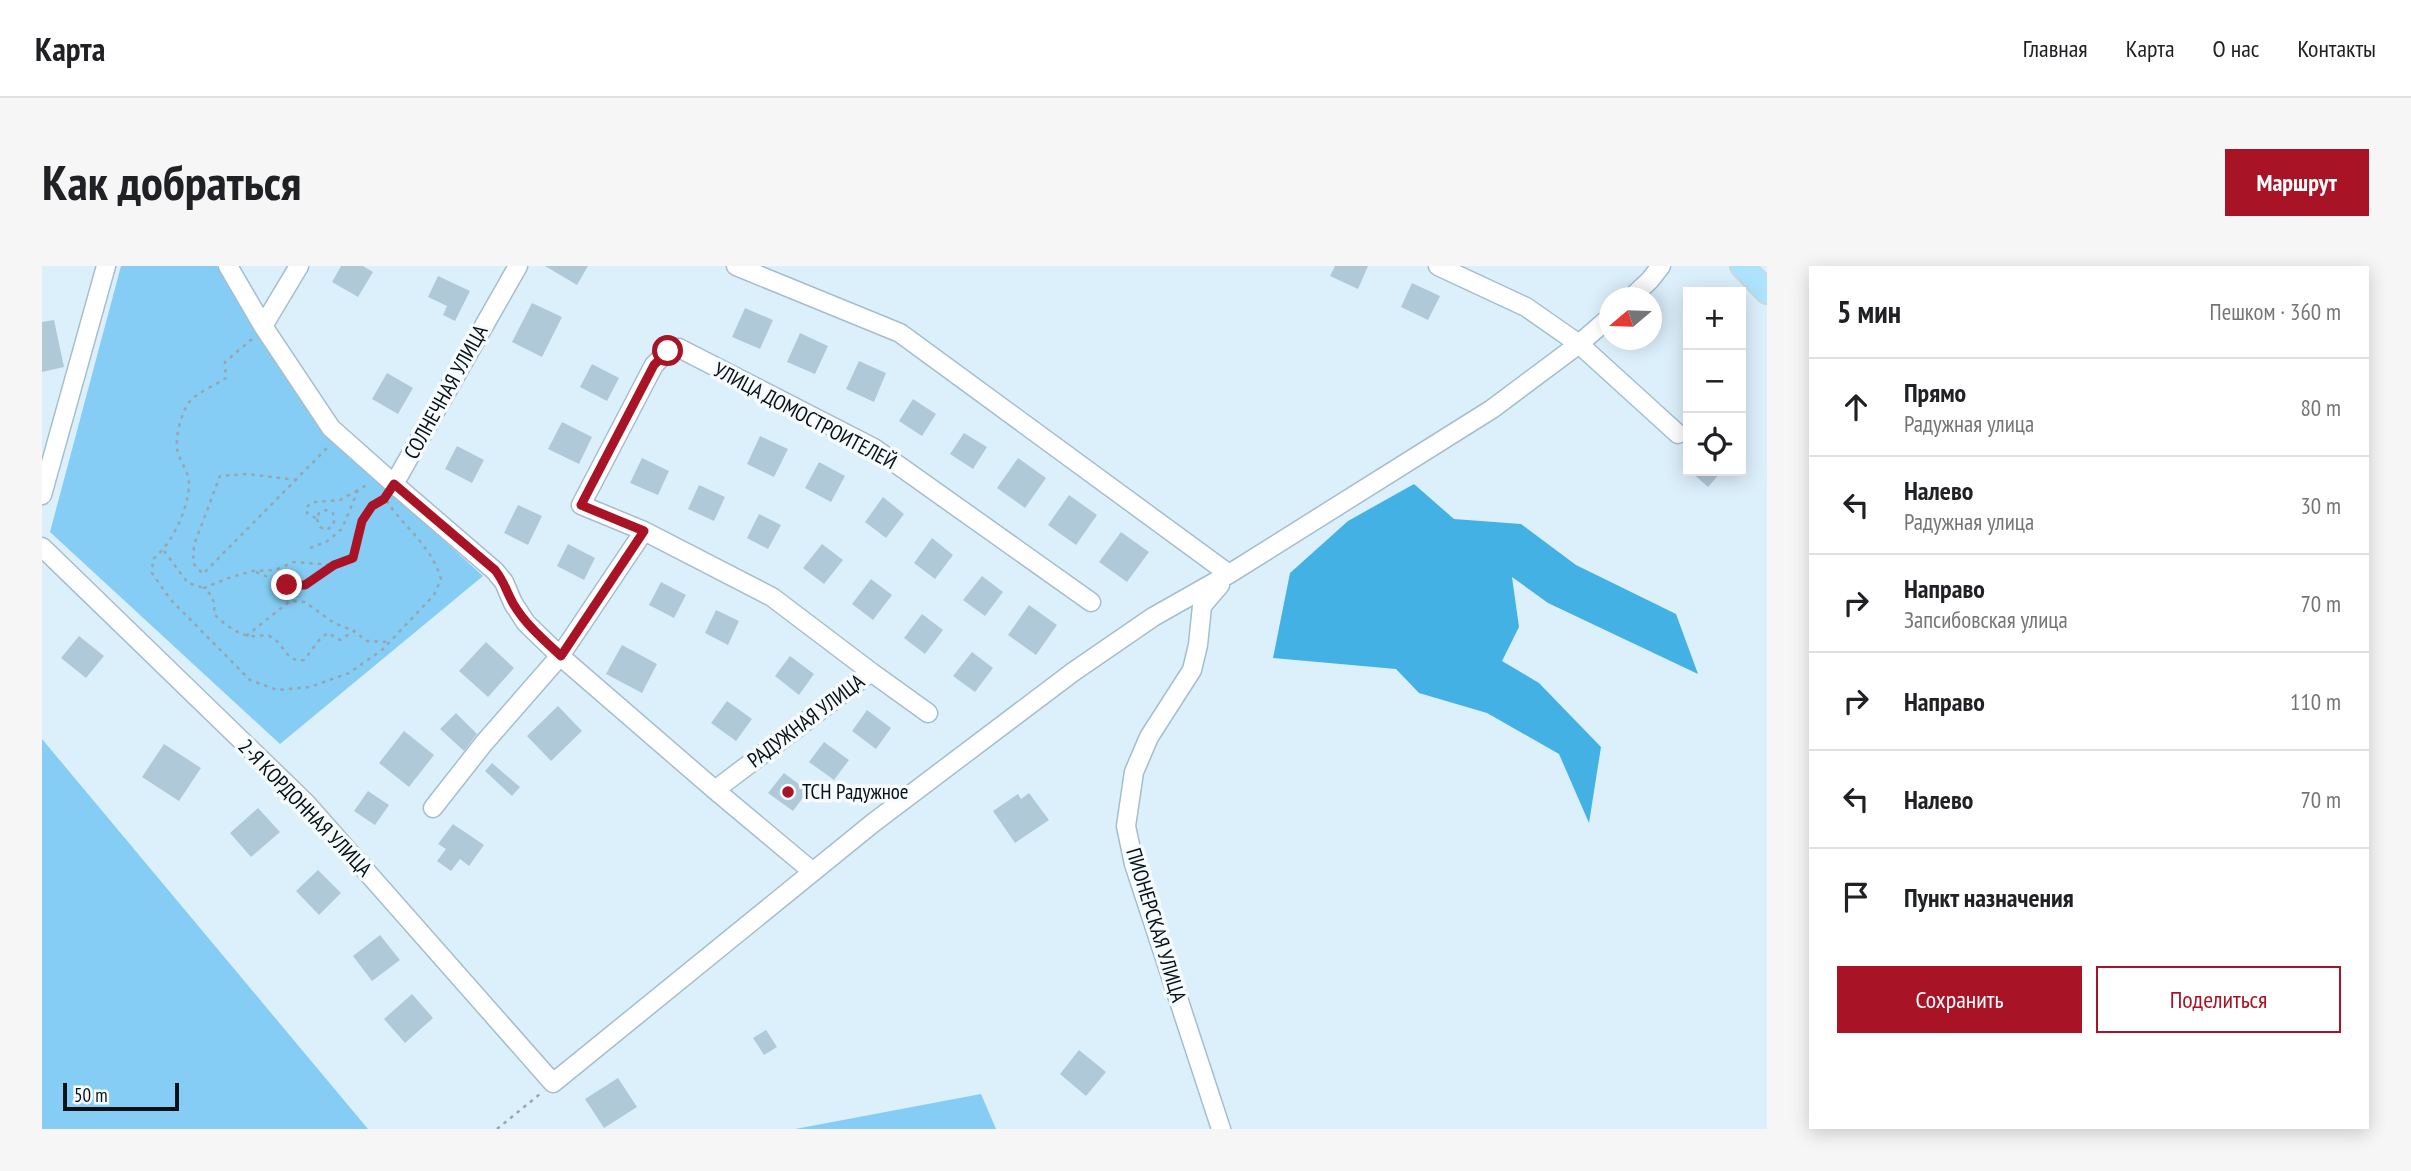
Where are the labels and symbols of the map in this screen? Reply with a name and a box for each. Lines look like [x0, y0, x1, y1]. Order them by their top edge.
north arrow [1599, 287, 1662, 350]
street label: СОЛНЕЧНАЯ УЛИЦА [398, 320, 494, 464]
route start [652, 335, 683, 366]
street label: УЛИЦА ДОМОСТРОИТЕЛЕЙ [709, 356, 901, 475]
route end [271, 569, 302, 600]
street label: РАДУЖНАЯ УЛИЦА [742, 668, 870, 773]
street label: 2-Я КОРДОННАЯ УЛИЦА [233, 733, 378, 882]
place label: ТСН Радужное [802, 778, 909, 805]
marker: ТСН Радужное [780, 784, 796, 800]
street label: ПИОНЕРСКАЯ УЛИЦА [1120, 845, 1193, 1005]
scale bar [63, 1080, 178, 1112]

